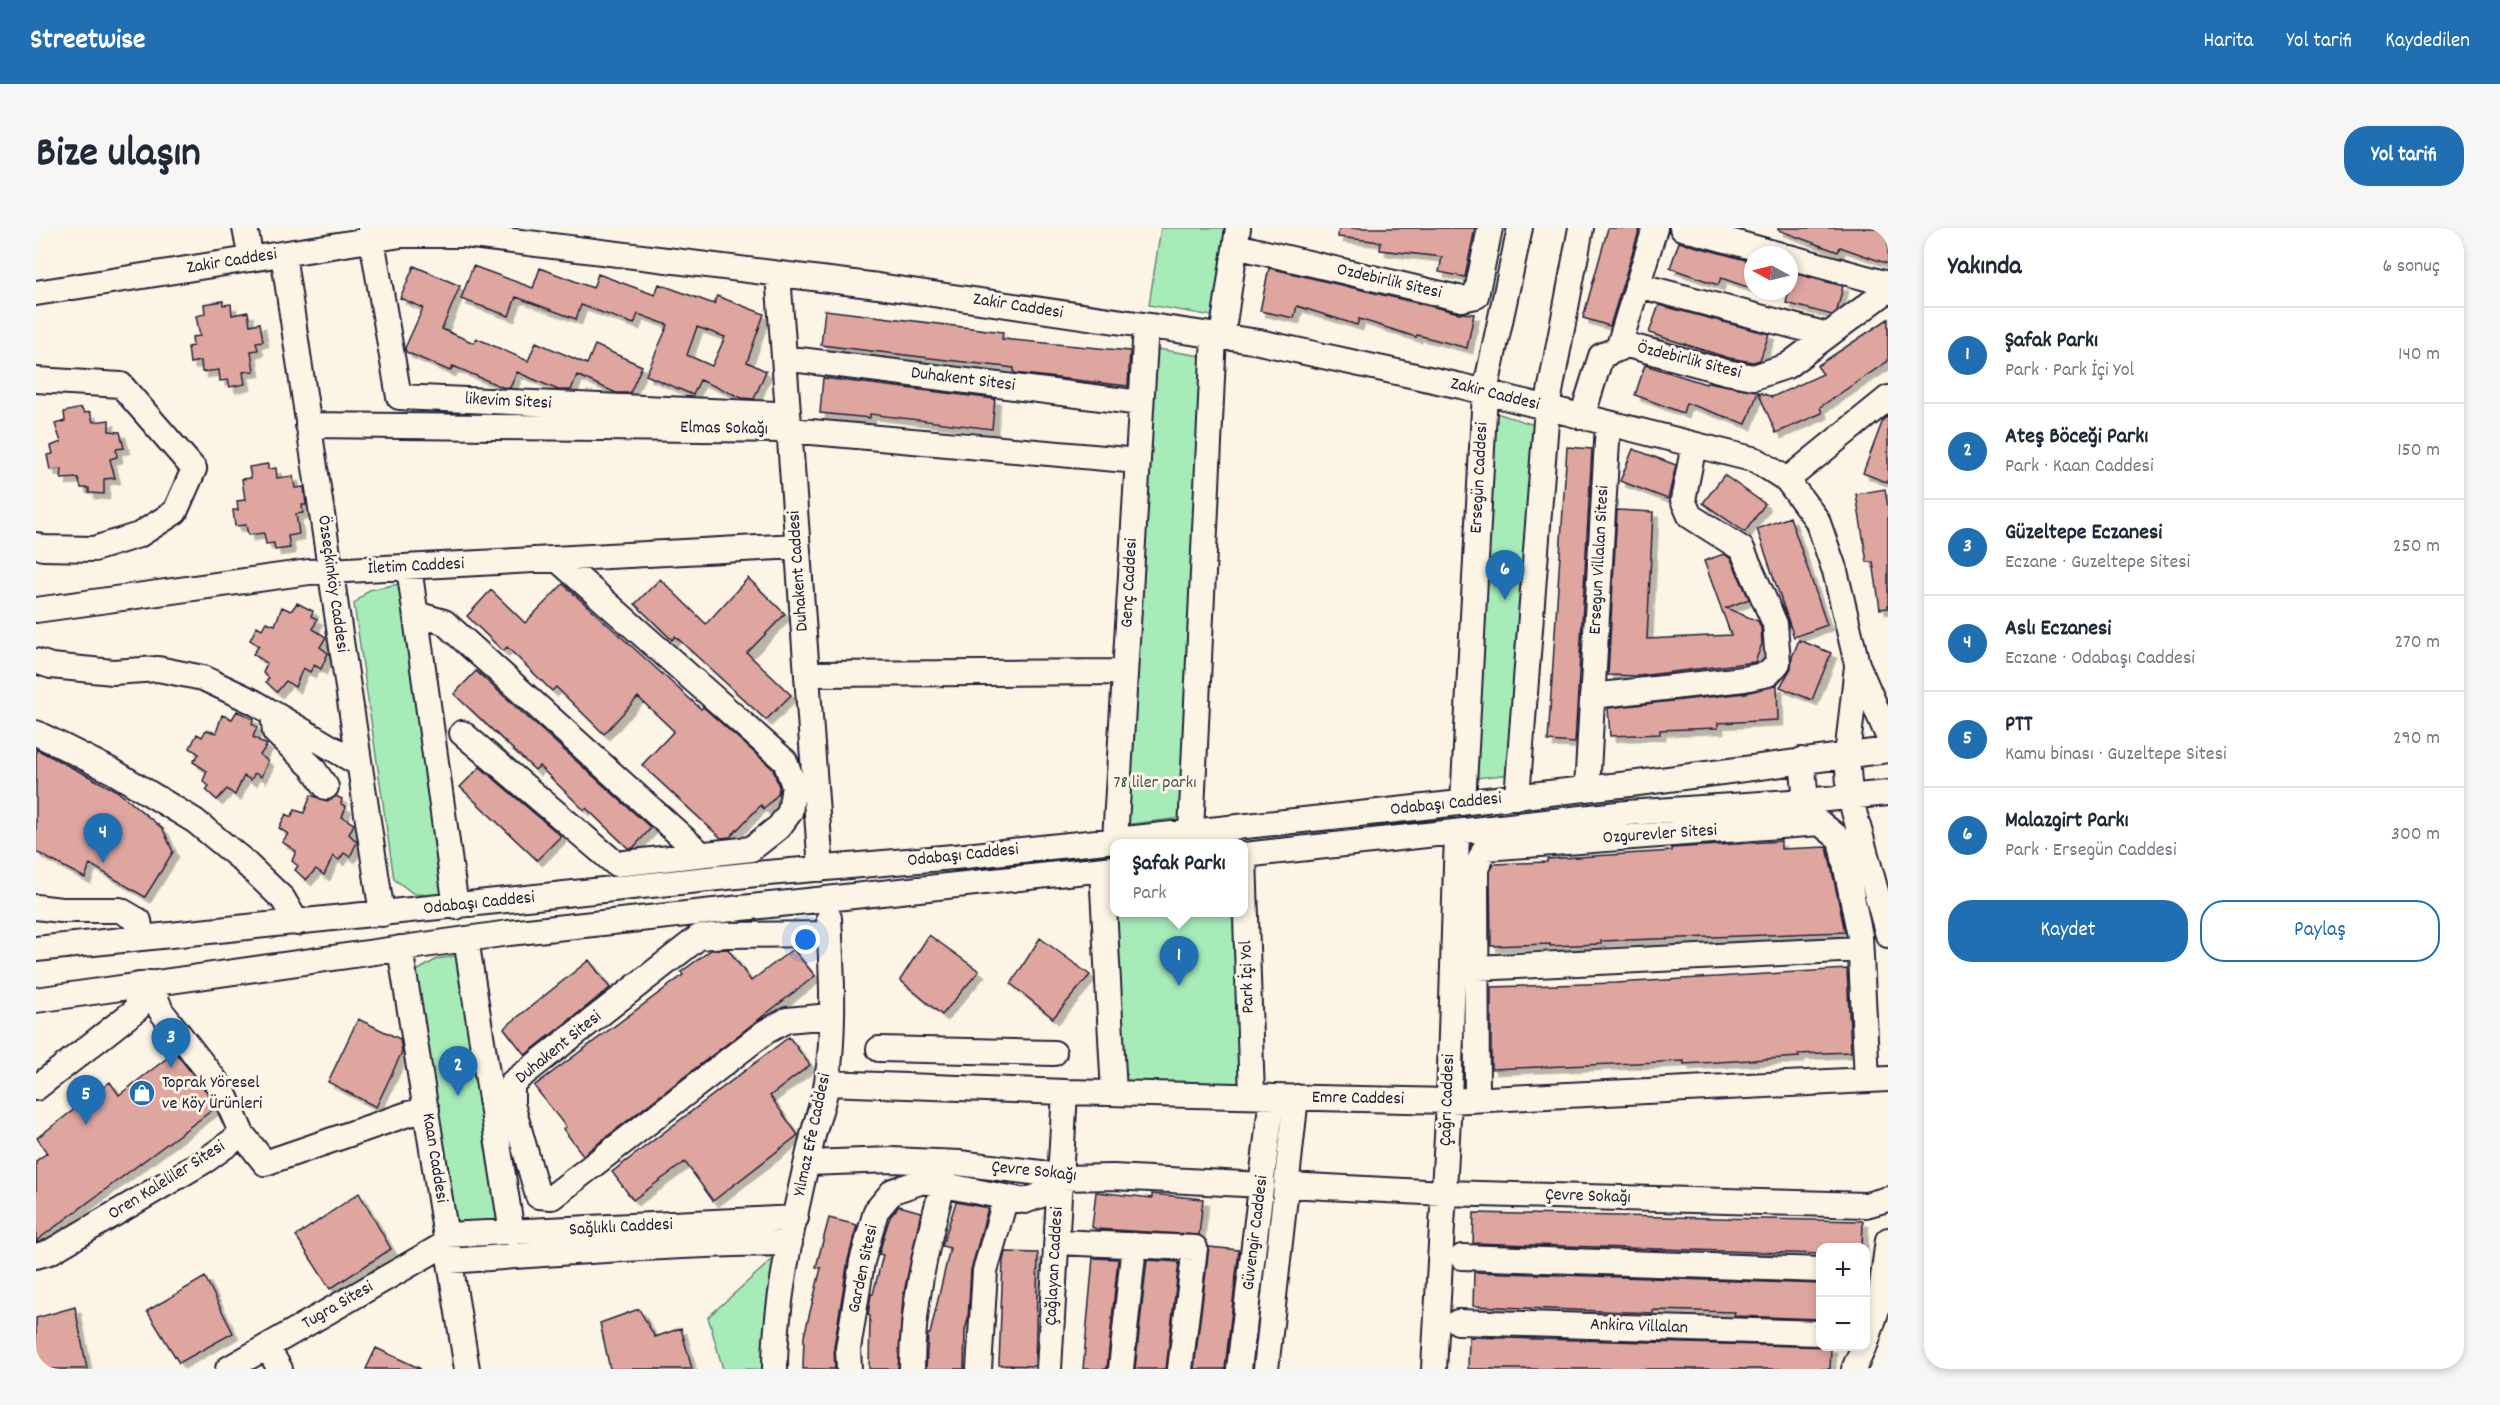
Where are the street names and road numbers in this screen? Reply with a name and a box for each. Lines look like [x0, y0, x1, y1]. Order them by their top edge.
street label: Zakir Caddesi [185, 243, 279, 281]
street label: Ozdebirlik Sitesi [1334, 258, 1444, 306]
street label: Zakir Caddesi [971, 288, 1065, 326]
street label: Özdebirlik Sitesi [1634, 336, 1744, 386]
street label: Duhakent Sitesi [909, 361, 1017, 399]
street label: Zakir Caddesi [1448, 372, 1542, 418]
street label: likevim Sitesi [464, 387, 552, 417]
street label: Elmas Sokağı [680, 416, 768, 442]
street label: Ersegün Caddesi [1465, 422, 1495, 534]
street label: Ersegun Villalan Sitesi [1584, 485, 1616, 635]
street label: Duhakent Caddesi [782, 510, 816, 632]
street label: Özseçkinköy Caddesi [310, 514, 354, 654]
street label: Genç Caddesi [1115, 538, 1145, 628]
street label: İletim Caddesi [367, 552, 465, 582]
street label: Odabaşı Caddesi [1389, 787, 1503, 823]
street label: Ozgurevler Sitesi [1602, 819, 1718, 851]
street label: Odabaşı Caddesi [906, 838, 1020, 874]
street label: Odabaşı Caddesi [422, 886, 536, 922]
street label: Park İçi Yol [1234, 939, 1262, 1014]
street label: Duhakent Sitesi [510, 1005, 608, 1091]
street label: Çağrı Caddesi [1434, 1054, 1462, 1146]
street label: Yılmaz Efe Caddesi [788, 1071, 838, 1199]
street label: Emre Caddesi [1312, 1086, 1404, 1112]
street label: Kaan Caddesi [415, 1111, 453, 1205]
street label: Oren Kaleliler Sitesi [104, 1135, 230, 1227]
street label: Çevre Sokağı [990, 1155, 1078, 1189]
street label: Güvengir Caddesi [1237, 1174, 1275, 1292]
street label: Çevre Sokağı [1545, 1183, 1631, 1211]
street label: Çağlayan Caddesi [1039, 1206, 1071, 1326]
street label: Sağlıklı Caddesi [568, 1213, 674, 1243]
street label: Garden Sitesi [842, 1223, 886, 1315]
street label: Tugra Sitesi [298, 1275, 378, 1337]
street label: Ankira Villalan [1590, 1313, 1688, 1341]

